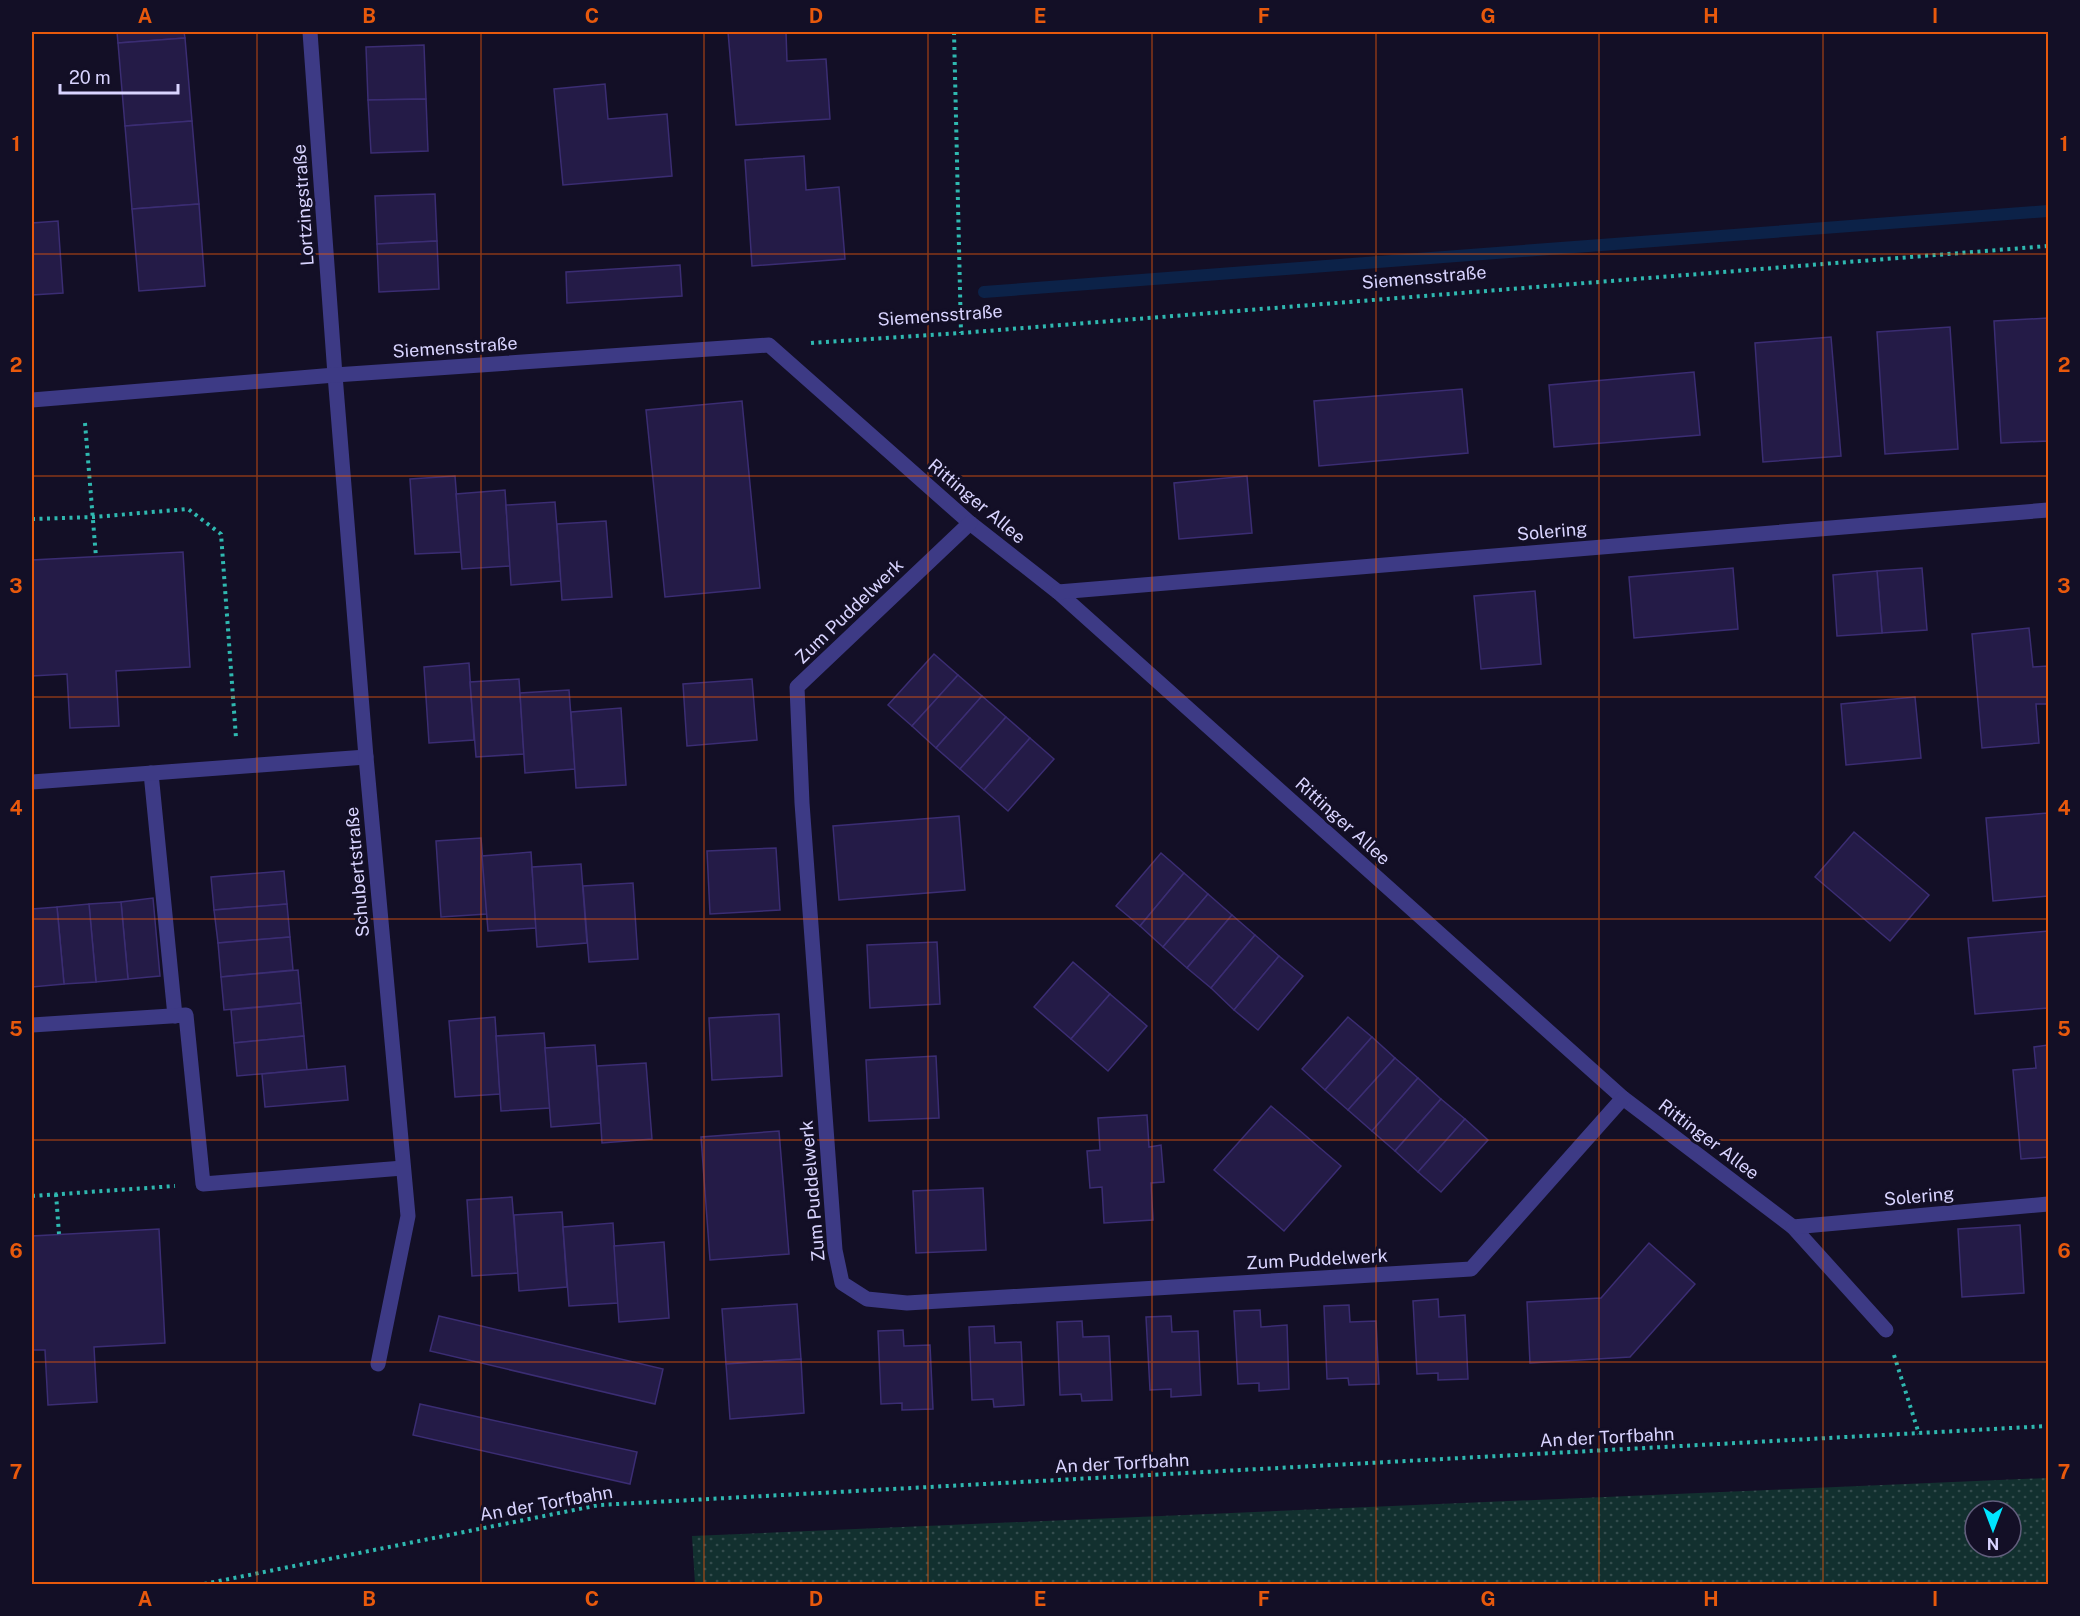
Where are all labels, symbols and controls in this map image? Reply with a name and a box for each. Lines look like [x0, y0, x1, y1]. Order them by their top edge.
text: A [138, 4, 152, 28]
text: B [362, 4, 376, 28]
text: C [585, 4, 599, 28]
text: D [809, 4, 823, 28]
text: E [1034, 4, 1046, 28]
text: F [1258, 4, 1270, 28]
text: G [1480, 4, 1496, 28]
text: H [1703, 4, 1719, 28]
text: I [1932, 4, 1938, 28]
scale bar [60, 57, 178, 95]
text: 20 m [69, 67, 111, 88]
text: 1 [12, 132, 20, 156]
text: 1 [2060, 132, 2068, 156]
street label: Lortzingstraße [288, 143, 318, 267]
street label: Siemensstraße [1361, 261, 1487, 293]
street label: Siemensstraße [877, 300, 1003, 330]
street label: Siemensstraße [392, 332, 518, 362]
text: 2 [10, 353, 22, 377]
text: 2 [2058, 353, 2070, 377]
street label: Rittinger Allee [924, 454, 1030, 548]
street label: Solering [1516, 517, 1588, 545]
street label: Zum Puddelwerk [791, 554, 907, 668]
text: 3 [9, 574, 23, 598]
text: 3 [2057, 574, 2071, 598]
street label: Rittinger Allee [1291, 773, 1395, 869]
text: 4 [9, 796, 23, 820]
text: 4 [2057, 796, 2071, 820]
street label: Schubertstraße [341, 806, 373, 938]
text: 5 [9, 1017, 23, 1041]
text: 5 [2057, 1017, 2071, 1041]
street label: Rittinger Allee [1655, 1094, 1763, 1184]
street label: Zum Puddelwerk [795, 1119, 829, 1263]
street label: Solering [1883, 1182, 1955, 1210]
text: 6 [9, 1239, 23, 1263]
text: 6 [2057, 1239, 2071, 1263]
street label: Zum Puddelwerk [1246, 1245, 1388, 1273]
street label: An der Torfbahn [1539, 1423, 1675, 1451]
street label: An der Torfbahn [1054, 1449, 1190, 1477]
text: 7 [10, 1460, 22, 1484]
text: 7 [2058, 1460, 2070, 1484]
street label: An der Torfbahn [478, 1481, 614, 1525]
north arrow [1963, 1499, 2023, 1559]
text: N [1987, 1534, 1999, 1553]
text: A [138, 1587, 152, 1611]
text: B [362, 1587, 376, 1611]
text: C [585, 1587, 599, 1611]
text: D [809, 1587, 823, 1611]
text: E [1034, 1587, 1046, 1611]
text: F [1258, 1587, 1270, 1611]
text: G [1480, 1587, 1496, 1611]
text: H [1703, 1587, 1719, 1611]
text: I [1932, 1587, 1938, 1611]

